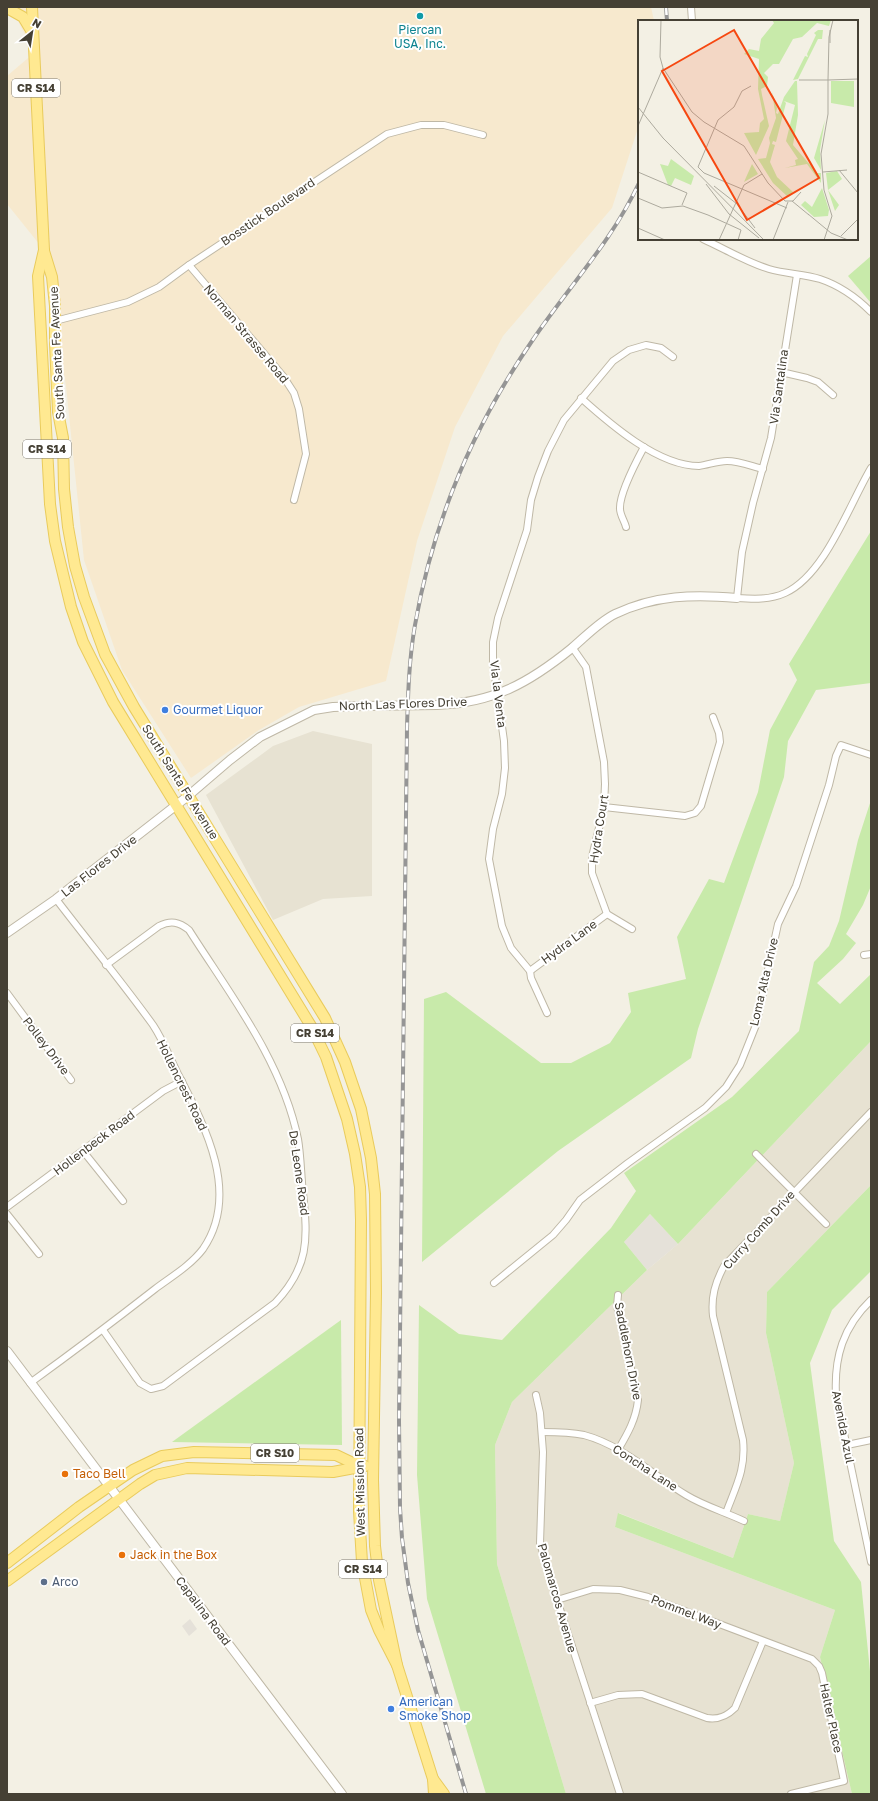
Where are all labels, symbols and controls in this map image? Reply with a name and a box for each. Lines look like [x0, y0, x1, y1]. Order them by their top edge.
marker: Piercan USA, Inc. [415, 11, 425, 21]
north arrow [12, 12, 52, 52]
text: N [30, 15, 44, 31]
inset map [638, 20, 858, 240]
place label: Piercan USA, Inc. [394, 22, 446, 51]
road number: CR S14 [12, 79, 60, 97]
street label: Bosstick Boulevard [218, 175, 318, 249]
street label: Norman Strasse Road [201, 281, 292, 386]
street label: South Santa Fe Avenue [46, 286, 67, 420]
street label: Via Santalina [766, 348, 791, 425]
road number: CR S14 [23, 440, 71, 458]
street label: Via la Venta [487, 659, 510, 728]
street label: North Las Flores Drive [339, 694, 467, 713]
place label: Gourmet Liquor [173, 702, 263, 717]
marker: Gourmet Liquor [160, 705, 170, 715]
street label: South Santa Fe Avenue [139, 721, 222, 842]
street label: Hydra Court [586, 793, 611, 865]
street label: Las Flores Drive [58, 831, 139, 900]
street label: Hydra Lane [538, 916, 600, 967]
street label: Loma Alta Drive [746, 936, 781, 1027]
street label: Polley Drive [20, 1014, 73, 1078]
road number: CR S14 [291, 1024, 339, 1042]
street label: Hollencrest Road [154, 1037, 211, 1133]
street label: Hollenbeck Road [50, 1107, 137, 1178]
street label: De Leone Road [286, 1129, 313, 1217]
street label: Curry Comb Drive [719, 1187, 798, 1272]
street label: Saddlehorn Drive [612, 1301, 645, 1401]
street label: Avenida Azul [829, 1389, 858, 1465]
street label: West Mission Road [351, 1428, 368, 1536]
street label: Concha Lane [610, 1441, 681, 1494]
road number: CR S10 [251, 1444, 299, 1462]
place label: Taco Bell [73, 1466, 126, 1481]
marker: Taco Bell [60, 1469, 70, 1479]
street label: Palomarcos Avenue [535, 1542, 580, 1654]
place label: Jack in the Box [130, 1547, 217, 1562]
marker: Jack in the Box [117, 1550, 127, 1560]
road number: CR S14 [339, 1560, 387, 1578]
street label: Capalina Road [173, 1573, 234, 1648]
place label: Arco [52, 1574, 78, 1589]
marker: Arco [39, 1577, 49, 1587]
street label: Pommel Way [649, 1591, 724, 1632]
street label: Halter Place [817, 1682, 846, 1754]
place label: American Smoke Shop [399, 1694, 471, 1723]
marker: American Smoke Shop [386, 1704, 396, 1714]

